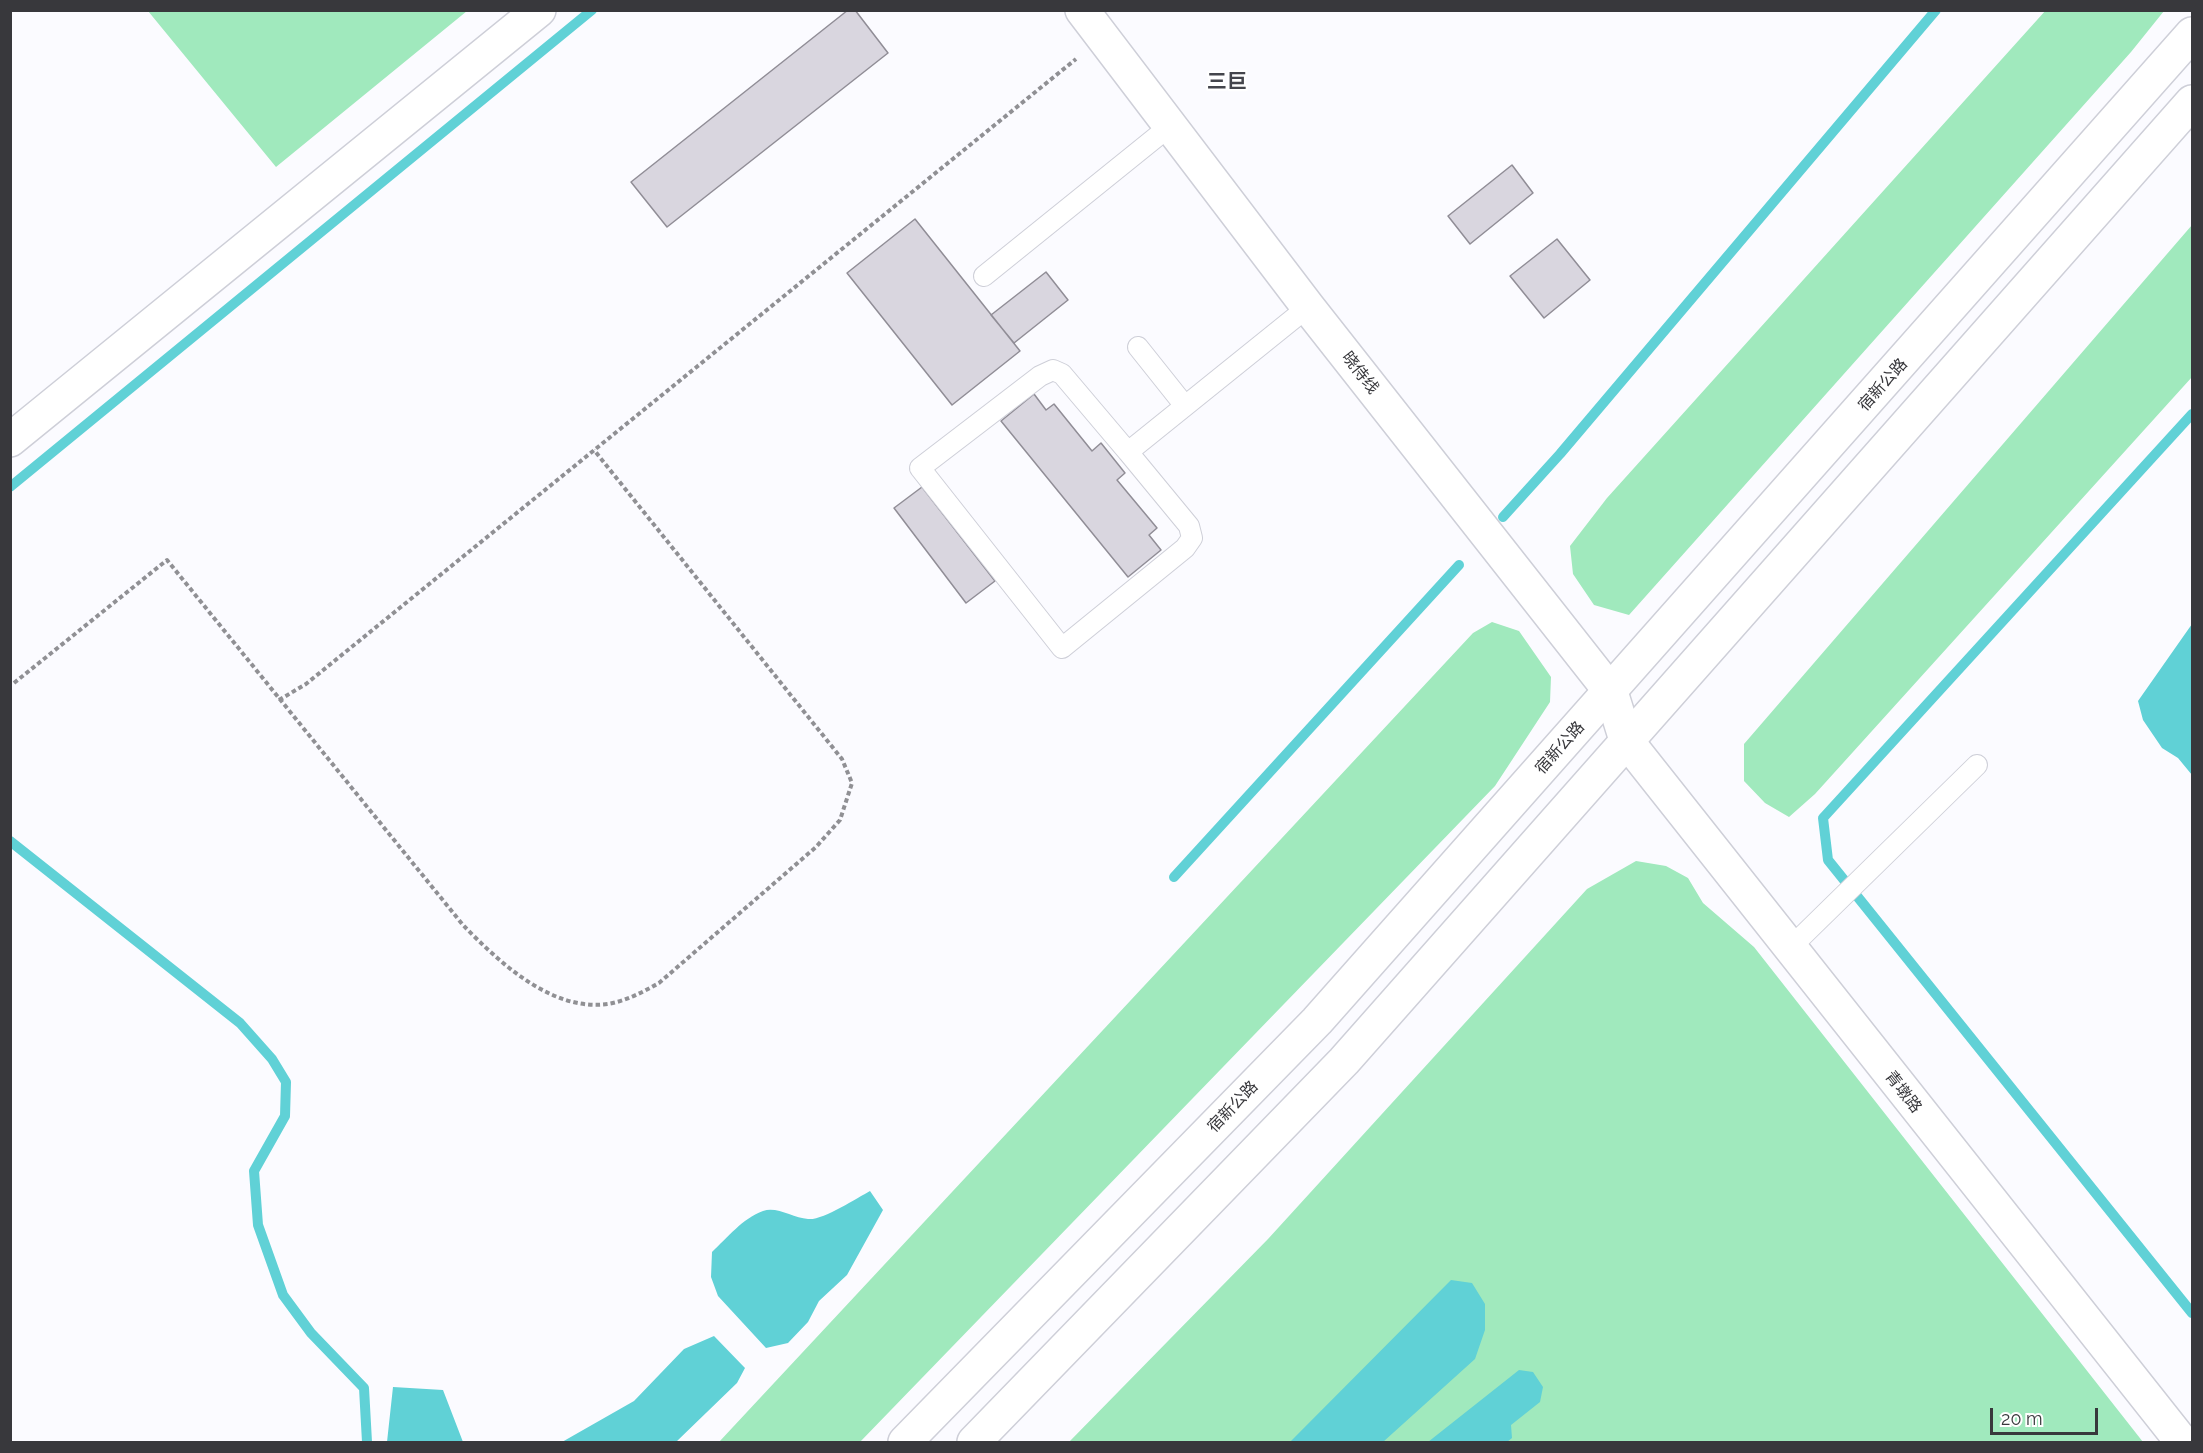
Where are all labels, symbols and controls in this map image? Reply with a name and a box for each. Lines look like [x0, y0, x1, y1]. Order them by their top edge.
district label: 三巨 [1207, 70, 1247, 94]
street label: 晓侍线 [1338, 348, 1382, 398]
street label: 宿新公路 [1854, 355, 1912, 415]
street label: 宿新公路 [1531, 718, 1589, 778]
street label: 青墩路 [1881, 1067, 1925, 1117]
street label: 宿新公路 [1204, 1077, 1262, 1137]
scale bar [1993, 1396, 2101, 1434]
text: 20 m [2001, 1408, 2043, 1429]

